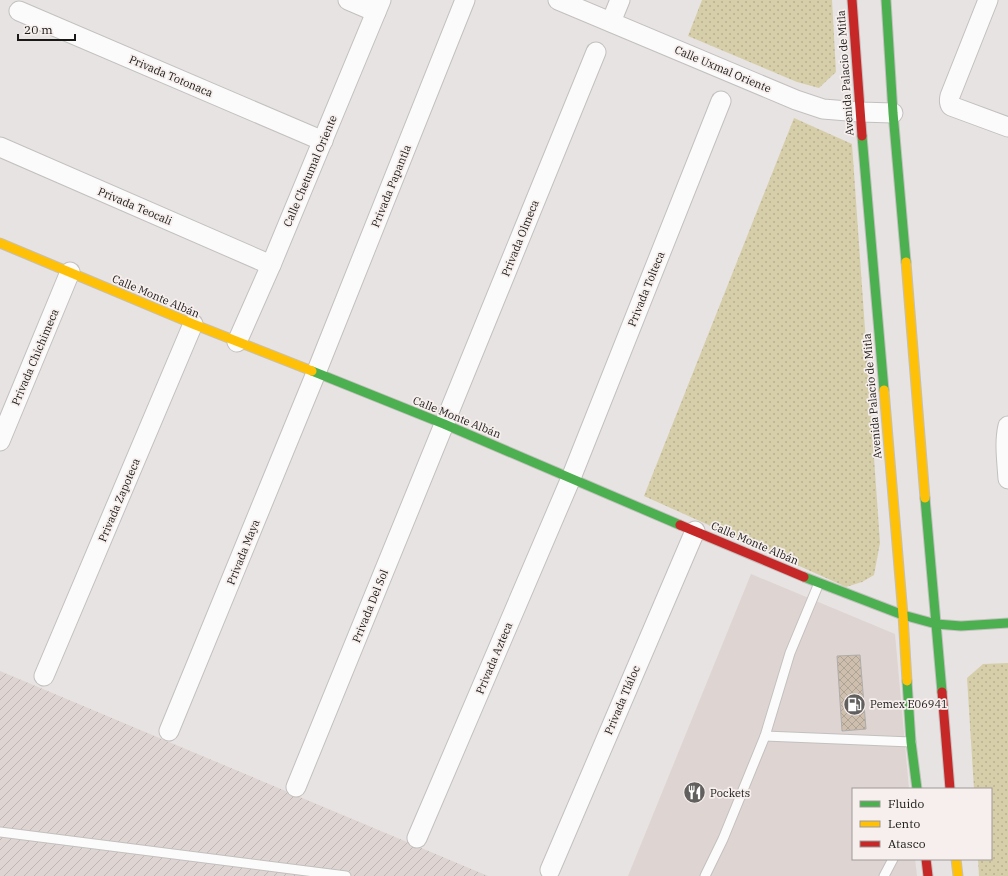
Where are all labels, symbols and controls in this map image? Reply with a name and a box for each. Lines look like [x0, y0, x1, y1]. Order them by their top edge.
street label: Avenida Palacio de Mitla [834, 10, 856, 136]
scale bar [18, 16, 75, 42]
text: 20 m [24, 22, 53, 37]
street label: Calle Uxmal Oriente [673, 42, 773, 96]
street label: Privada Totonaca [127, 52, 215, 100]
street label: Calle Chetumal Oriente [280, 113, 340, 229]
street label: Privada Papantla [368, 143, 414, 229]
street label: Privada Teocali [96, 184, 175, 228]
street label: Privada Olmeca [498, 198, 542, 278]
street label: Privada Tolteca [625, 249, 667, 329]
street label: Calle Monte Albán [110, 271, 202, 321]
street label: Privada Chichimeca [8, 307, 62, 407]
street label: Avenida Palacio de Mitla [860, 333, 884, 459]
street label: Calle Monte Albán [411, 393, 503, 441]
street label: Privada Zapoteca [95, 456, 143, 544]
street label: Privada Maya [224, 517, 262, 587]
street label: Calle Monte Albán [709, 518, 801, 568]
street label: Privada Del Sol [349, 567, 391, 645]
street label: Privada Azteca [473, 620, 515, 696]
street label: Privada Tláloc [601, 663, 643, 737]
fuel station icon: Pemex E06941 [842, 691, 868, 717]
place label: Pemex E06941 [870, 697, 948, 711]
restaurant icon: Pockets [682, 780, 708, 806]
place label: Pockets [710, 786, 750, 800]
legend [852, 788, 992, 860]
text: Fluido [888, 796, 925, 811]
text: Lento [888, 816, 920, 831]
text: Atasco [888, 836, 926, 851]

